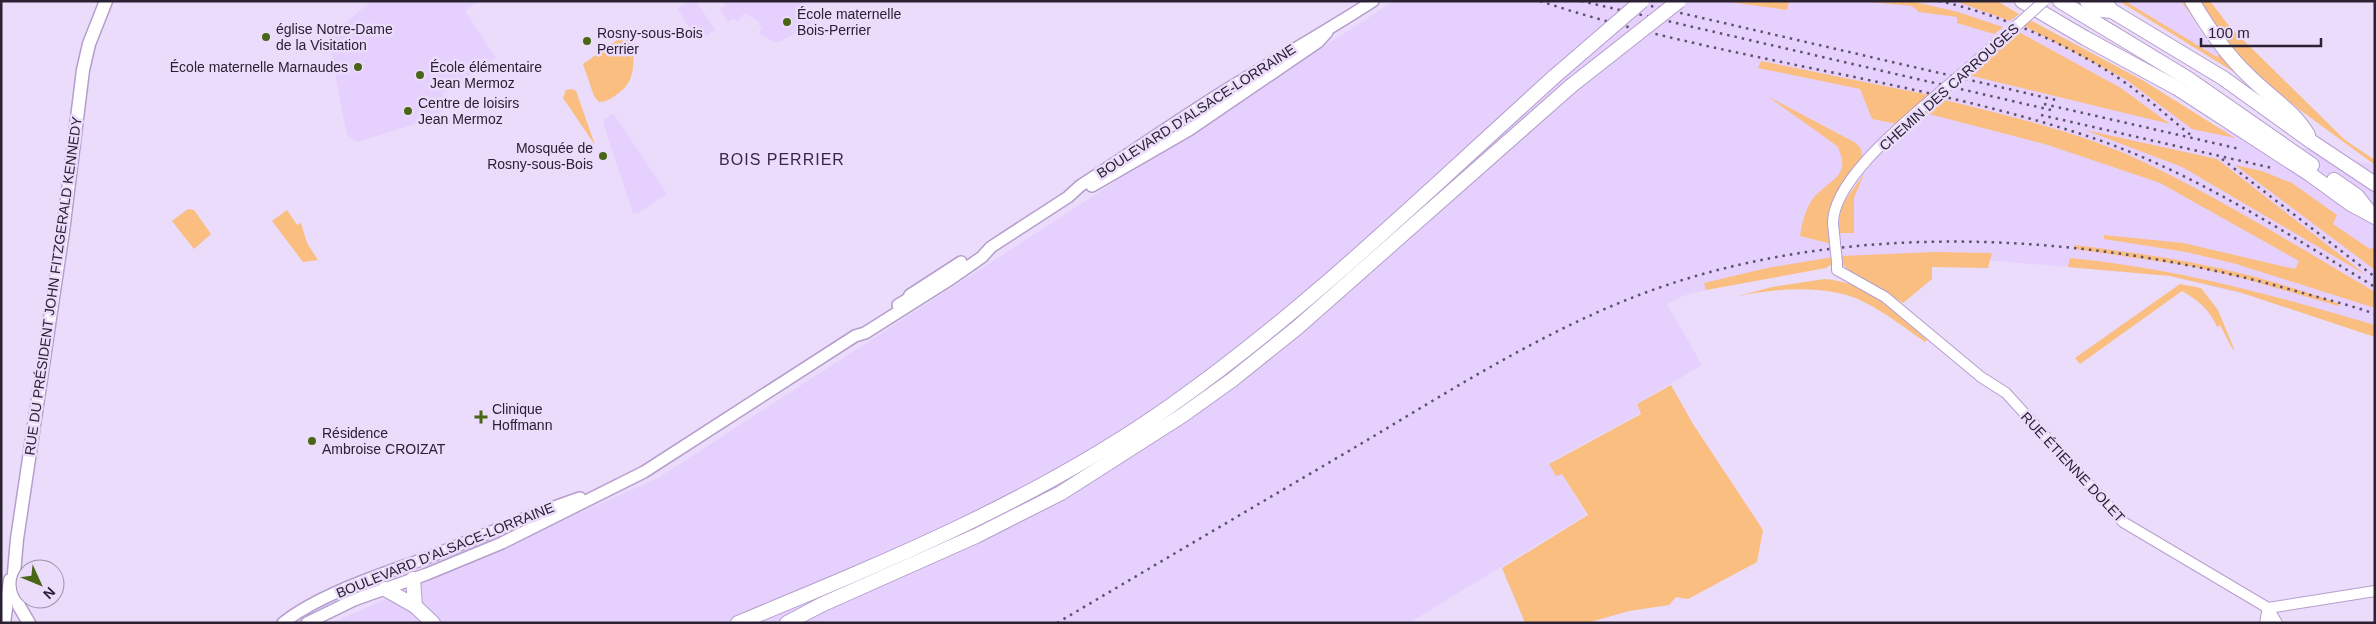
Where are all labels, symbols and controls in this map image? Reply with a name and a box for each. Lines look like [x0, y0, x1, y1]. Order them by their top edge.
place label: École maternelle Bois-Perrier [797, 6, 901, 38]
scale bar [2201, 15, 2321, 47]
marker: École maternelle Bois-Perrier [781, 16, 793, 28]
street label: CHEMIN DES CARROUGES [1876, 20, 2022, 154]
place label: église Notre-Dame de la Visitation [276, 21, 393, 53]
text: 100 m [2208, 24, 2250, 41]
place label: Rosny-sous-Bois Perrier [597, 25, 703, 57]
marker: église Notre-Dame de la Visitation [260, 31, 272, 43]
marker: Rosny-sous-Bois Perrier [581, 35, 593, 47]
street label: BOULEVARD D'ALSACE-LORRAINE [1094, 41, 1298, 181]
place label: École maternelle Marnaudes [170, 59, 348, 75]
place label: École élémentaire Jean Mermoz [430, 59, 542, 91]
marker: École maternelle Marnaudes [352, 61, 364, 73]
marker: École élémentaire Jean Mermoz [414, 69, 426, 81]
place label: Centre de loisirs Jean Mermoz [418, 95, 519, 127]
marker: Centre de loisirs Jean Mermoz [402, 105, 414, 117]
street label: RUE DU PRÉSIDENT JOHN FITZGERALD KENNEDY [21, 115, 85, 456]
place label: Mosquée de Rosny-sous-Bois [487, 140, 593, 172]
marker: Mosquée de Rosny-sous-Bois [597, 150, 609, 162]
district label: BOIS PERRIER [719, 151, 845, 168]
place label: Clinique Hoffmann [492, 401, 552, 433]
street label: RUE ÉTIENNE DOLET [2018, 409, 2128, 526]
marker: Clinique Hoffmann [474, 410, 488, 424]
place label: Résidence Ambroise CROIZAT [322, 425, 446, 457]
marker: Résidence Ambroise CROIZAT [306, 435, 318, 447]
street label: BOULEVARD D'ALSACE-LORRAINE [334, 499, 556, 601]
north arrow [15, 559, 65, 609]
text: N [40, 584, 59, 602]

